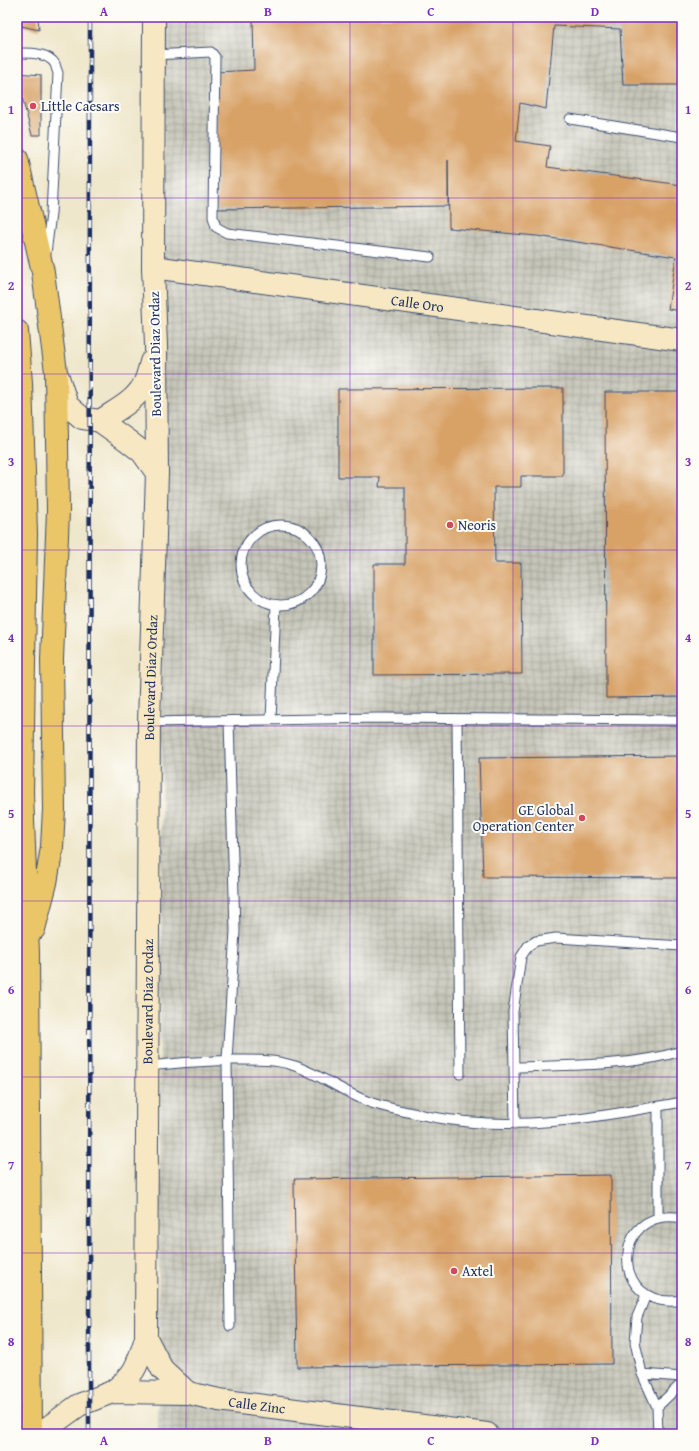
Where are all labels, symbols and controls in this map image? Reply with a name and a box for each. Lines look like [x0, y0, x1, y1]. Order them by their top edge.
text: A [100, 2, 109, 21]
text: B [264, 2, 272, 21]
text: C [427, 2, 435, 21]
text: D [591, 2, 599, 21]
place label: Little Caesars [41, 96, 120, 116]
text: 1 [8, 100, 14, 119]
text: 1 [685, 100, 691, 119]
marker: Little Caesars [28, 101, 38, 111]
text: 2 [8, 276, 15, 295]
text: 2 [685, 276, 692, 295]
street label: Calle Oro [390, 290, 445, 317]
street label: Boulevard Diaz Ordaz [144, 291, 166, 417]
text: 3 [8, 452, 14, 471]
text: 3 [685, 452, 691, 471]
place label: Neoris [458, 515, 496, 535]
marker: Neoris [445, 520, 455, 530]
street label: Boulevard Diaz Ordaz [139, 615, 162, 740]
text: 4 [8, 628, 15, 647]
text: 4 [685, 628, 692, 647]
place label: GE Global Operation Center [473, 800, 574, 836]
text: 5 [8, 804, 15, 823]
text: 5 [685, 804, 692, 823]
marker: GE Global Operation Center [577, 813, 587, 823]
street label: Boulevard Diaz Ordaz [137, 939, 158, 1064]
text: 6 [8, 980, 15, 999]
text: 6 [685, 980, 692, 999]
text: 7 [8, 1156, 15, 1175]
text: 7 [685, 1156, 692, 1175]
place label: Axtel [462, 1261, 493, 1281]
marker: Axtel [449, 1266, 459, 1276]
text: 8 [8, 1332, 15, 1351]
text: 8 [685, 1332, 692, 1351]
street label: Calle Zinc [227, 1391, 287, 1419]
text: A [100, 1431, 109, 1450]
text: B [264, 1431, 272, 1450]
text: C [427, 1431, 435, 1450]
text: D [591, 1431, 599, 1450]

